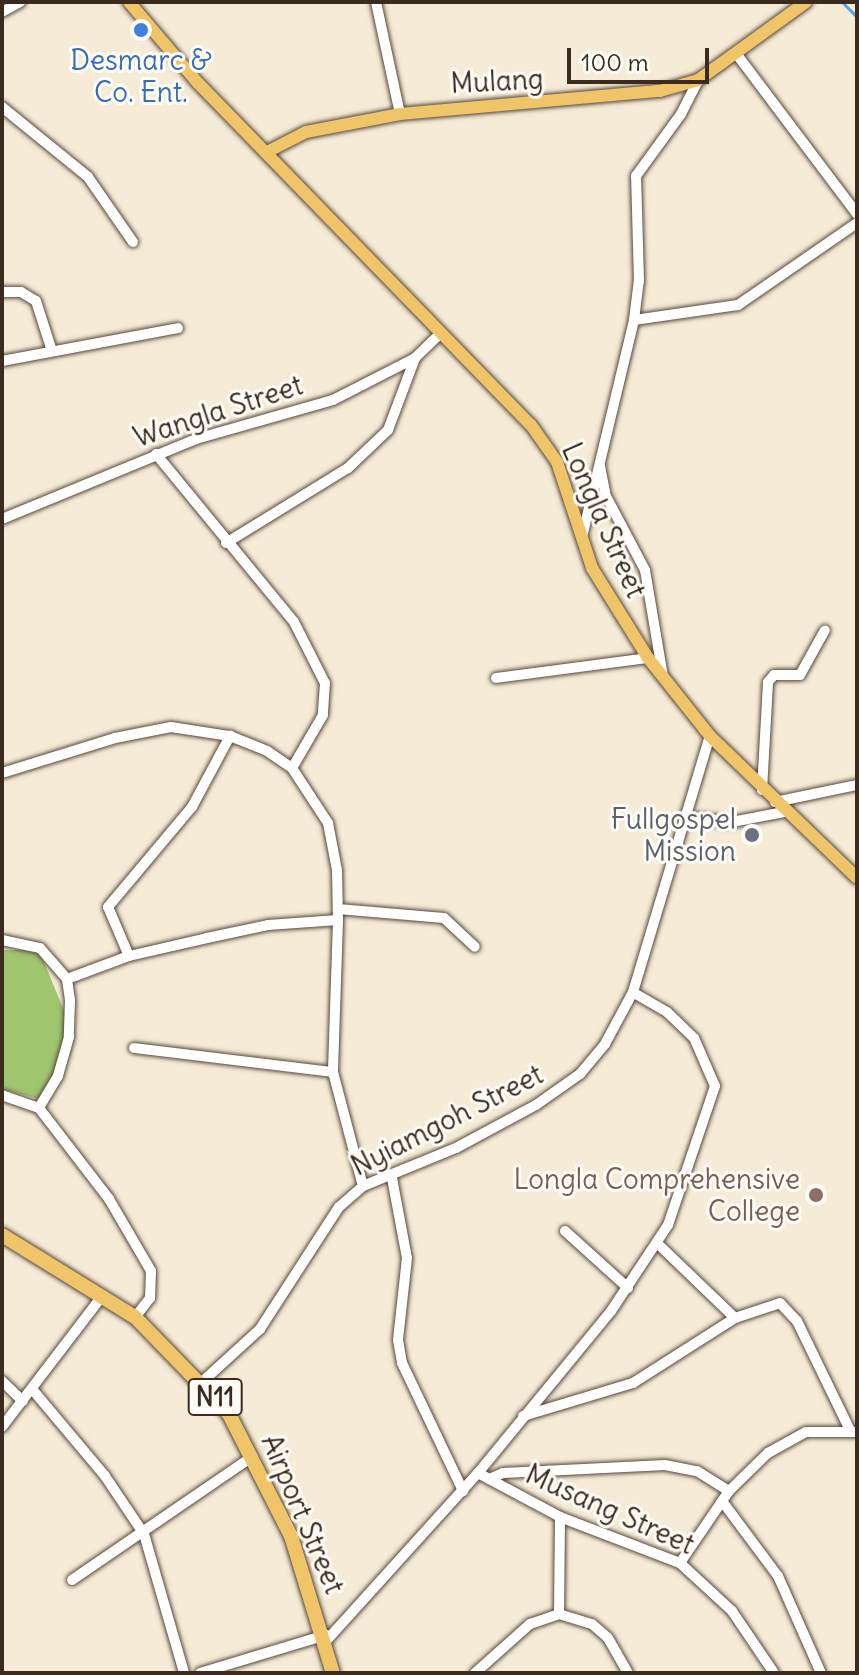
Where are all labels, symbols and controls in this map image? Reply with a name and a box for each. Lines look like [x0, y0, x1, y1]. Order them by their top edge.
marker: Desmarc & Co. Ent. [132, 21, 150, 39]
scale bar [571, 32, 713, 82]
place label: Desmarc & Co. Ent. [70, 43, 212, 109]
text: 100 m [581, 47, 649, 77]
street label: Mulang [450, 62, 544, 100]
street label: Wangla Street [129, 368, 307, 454]
street label: Longla Street [555, 437, 653, 603]
place label: Fullgospel Mission [611, 802, 736, 868]
marker: Fullgospel Mission [743, 826, 761, 844]
street label: Nyiamgoh Street [345, 1057, 549, 1183]
place label: Longla Comprehensive College [513, 1162, 800, 1228]
marker: Longla Comprehensive College [807, 1186, 825, 1204]
road number: N11 [187, 1375, 243, 1419]
street label: Airport Street [254, 1429, 352, 1599]
street label: Musang Street [521, 1457, 699, 1561]

